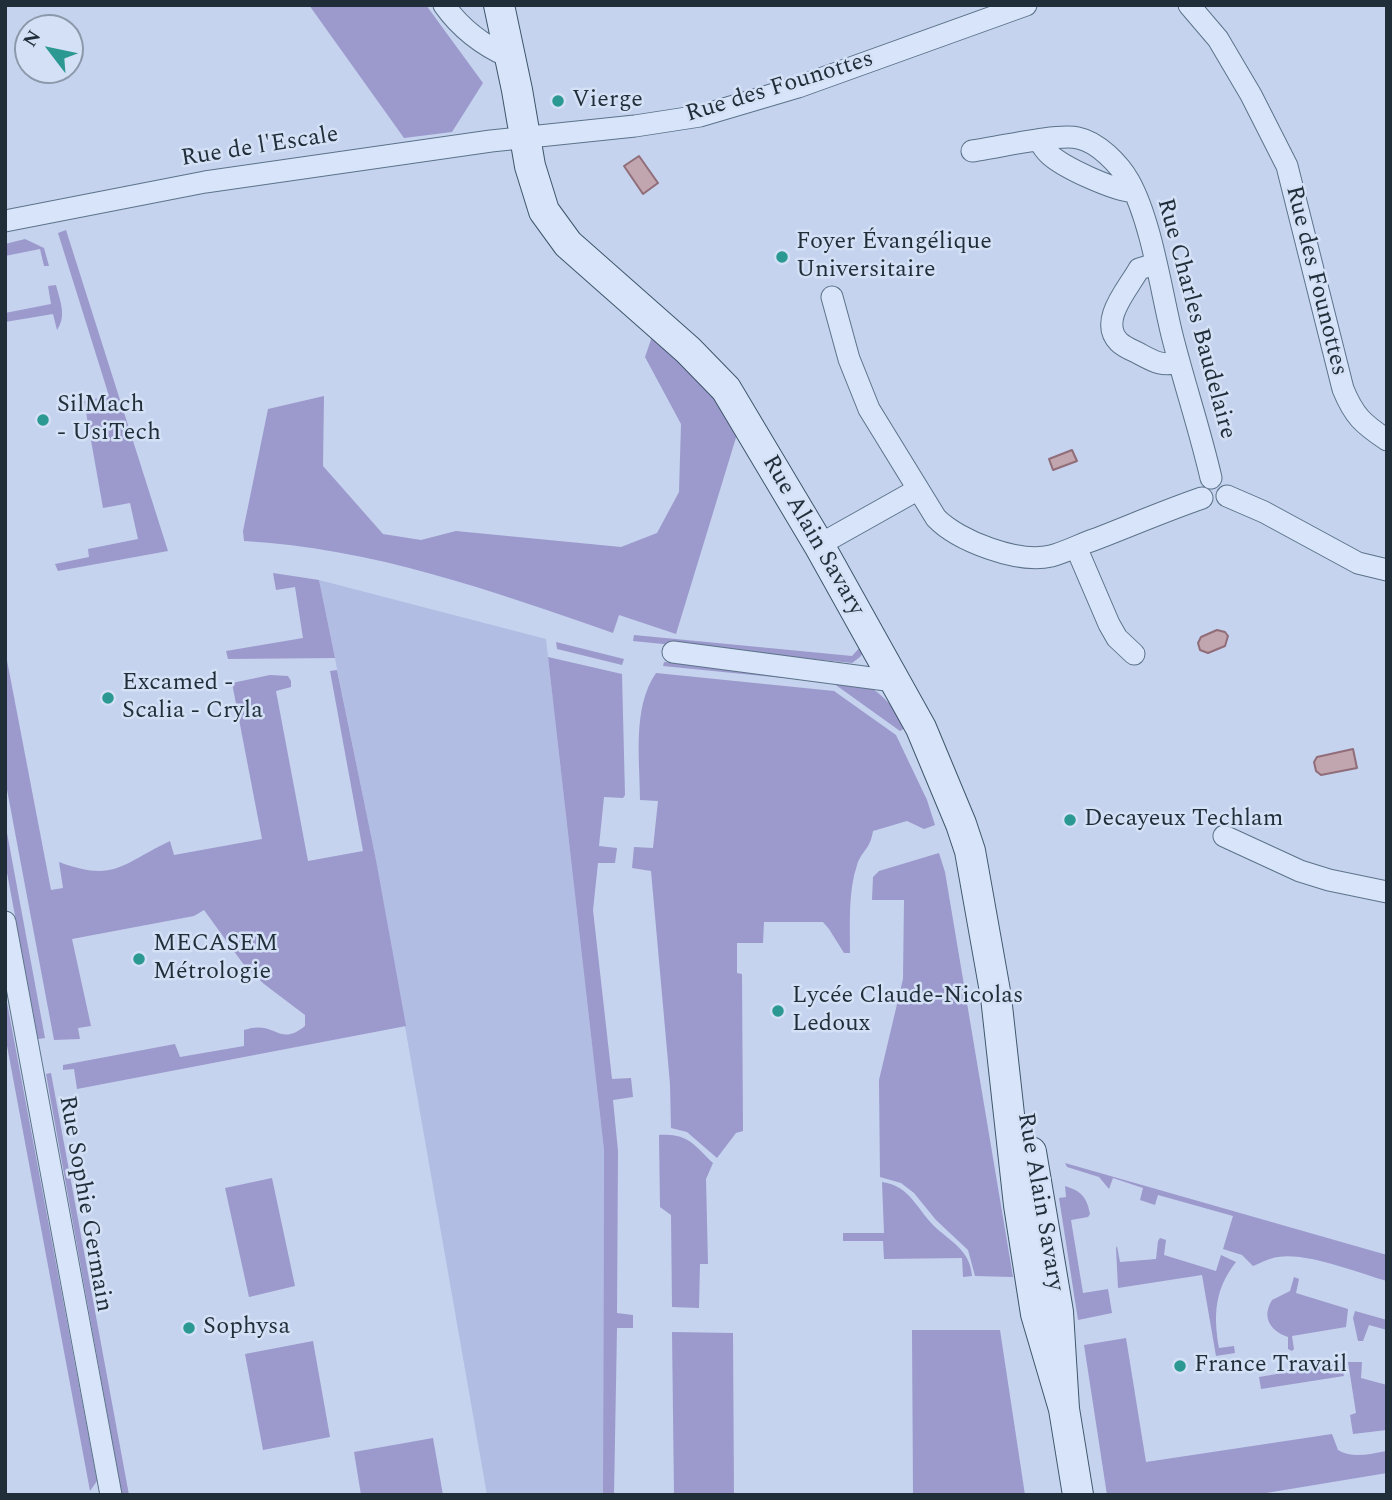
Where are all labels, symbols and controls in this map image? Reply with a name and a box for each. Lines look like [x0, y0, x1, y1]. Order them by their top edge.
north arrow [14, 14, 84, 84]
text: N [16, 24, 49, 53]
street label: Rue des Founottes [683, 46, 877, 130]
place label: Vierge [572, 87, 643, 115]
marker: Vierge [550, 93, 566, 109]
street label: Rue de l'Escale [179, 121, 341, 175]
street label: Rue des Founottes [1277, 183, 1353, 379]
street label: Rue Charles Baudelaire [1149, 196, 1241, 442]
place label: Foyer Évangélique Universitaire [796, 229, 992, 285]
marker: Foyer Évangélique Universitaire [774, 249, 790, 265]
place label: SilMach - UsiTech [57, 392, 161, 448]
marker: SilMach - UsiTech [35, 412, 51, 428]
street label: Rue Alain Savary [754, 451, 870, 621]
place label: Excamed - Scalia - Cryla [122, 670, 263, 726]
marker: Excamed - Scalia - Cryla [100, 690, 116, 706]
place label: Decayeux Techlam [1084, 806, 1283, 834]
marker: Decayeux Techlam [1062, 812, 1078, 828]
place label: MECASEM Métrologie [153, 931, 278, 987]
marker: MECASEM Métrologie [131, 951, 147, 967]
place label: Lycée Claude-Nicolas Ledoux [792, 983, 1023, 1039]
marker: Lycée Claude-Nicolas Ledoux [770, 1003, 786, 1019]
street label: Rue Sophie Germain [51, 1094, 117, 1314]
street label: Rue Alain Savary [1009, 1111, 1069, 1293]
place label: Sophysa [203, 1314, 290, 1342]
marker: Sophysa [181, 1320, 197, 1336]
place label: France Travail [1194, 1352, 1347, 1380]
marker: France Travail [1172, 1358, 1188, 1374]

